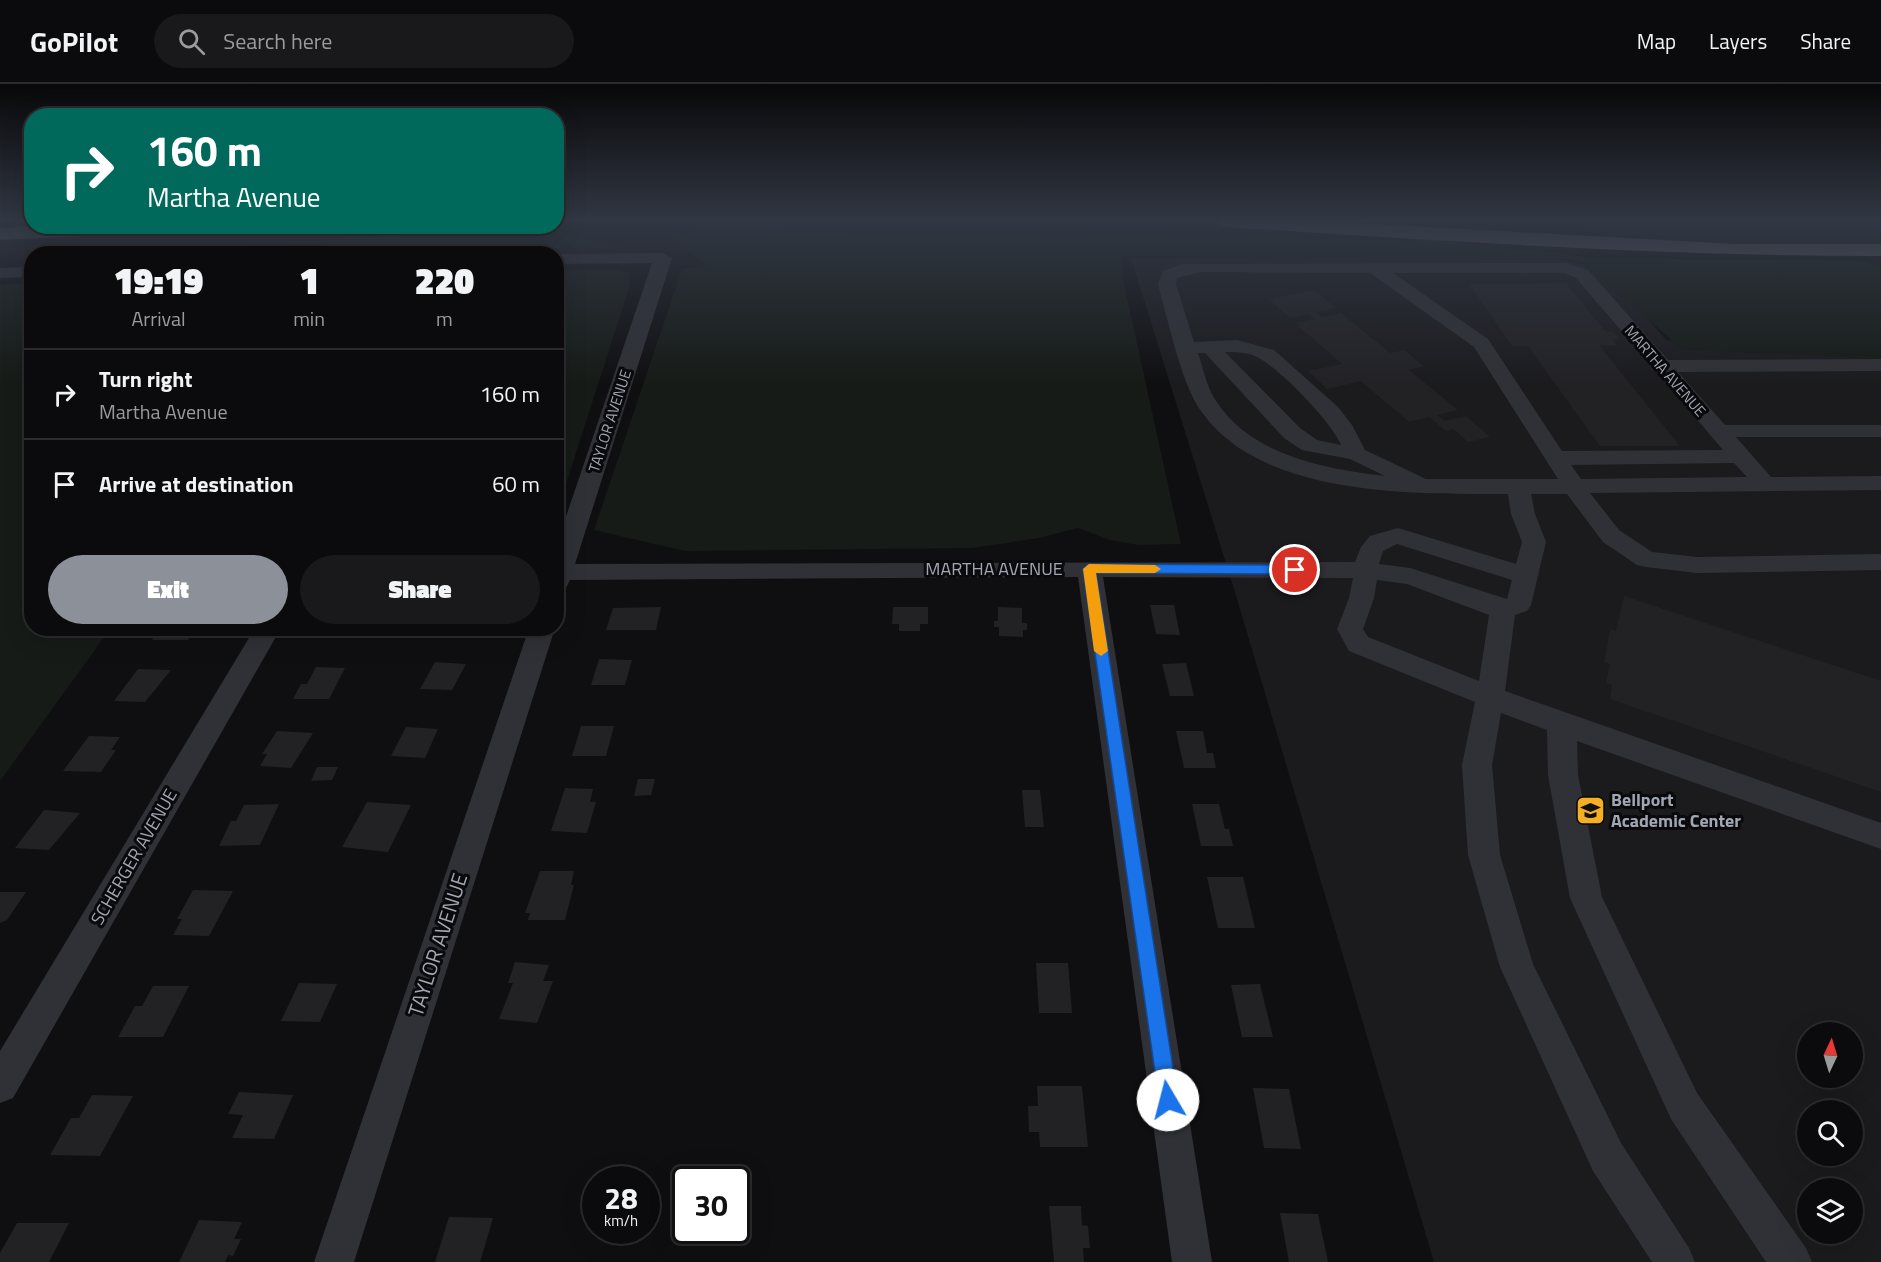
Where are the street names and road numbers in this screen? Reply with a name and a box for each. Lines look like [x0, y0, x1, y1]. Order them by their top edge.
street label: MARTHA AVENUE [1619, 320, 1712, 421]
street label: TAYLOR AVENUE [582, 367, 637, 475]
street label: MARTHA AVENUE [925, 555, 1063, 582]
street label: SCHERGER AVENUE [84, 784, 184, 930]
street label: TAYLOR AVENUE [399, 869, 475, 1020]

